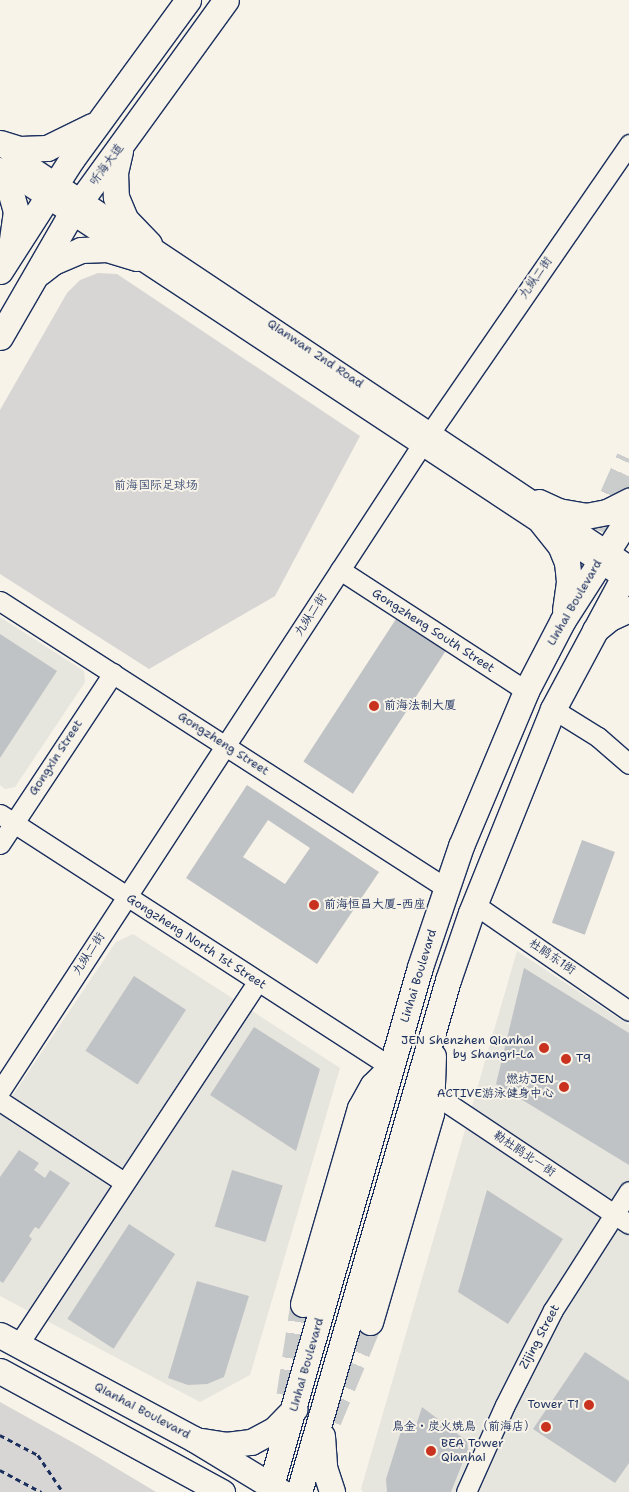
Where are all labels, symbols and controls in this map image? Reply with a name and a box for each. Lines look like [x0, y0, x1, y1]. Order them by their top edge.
street label: 听海大道 [87, 141, 127, 189]
street label: 九纵二街 [516, 254, 556, 302]
street label: Qianwan 2nd Road [264, 317, 366, 391]
park label: 前海国际足球场 [114, 479, 198, 493]
street label: Linhai Boulevard [545, 558, 605, 648]
street label: Gongzheng South Street [369, 586, 497, 676]
street label: 九纵二街 [292, 591, 330, 639]
place label: 前海法制大厦 [384, 699, 456, 713]
marker: 前海法制大厦 [368, 700, 380, 712]
street label: Gongzheng Street [175, 709, 271, 779]
street label: Gongxin Street [26, 718, 86, 798]
street label: Gongzheng North 1st Street [124, 891, 268, 993]
place label: 前海恒昌大厦-西座 [324, 898, 426, 912]
marker: 前海恒昌大厦-西座 [308, 899, 320, 911]
street label: Linhai Boulevard [398, 928, 440, 1024]
street label: 九纵二街 [70, 930, 108, 978]
street label: 杜鹃东1街 [526, 936, 578, 978]
place label: JEN Shenzhen Qianhai by Shangri-La [401, 1034, 534, 1062]
marker: JEN Shenzhen Qianhai by Shangri-La [538, 1042, 550, 1054]
place label: T9 [576, 1052, 591, 1066]
marker: T9 [560, 1053, 572, 1065]
place label: 燃坊JEN ACTIVE游泳健身中心 [437, 1073, 554, 1101]
marker: 燃坊JEN ACTIVE游泳健身中心 [558, 1081, 570, 1093]
street label: 勒杜鹃北一街 [490, 1128, 558, 1180]
street label: Zijing Street [517, 1302, 563, 1372]
street label: Linhai Boulevard [287, 1317, 327, 1413]
street label: Qianhai Boulevard [92, 1380, 192, 1442]
place label: Tower T1 [527, 1398, 579, 1412]
marker: Tower T1 [583, 1399, 595, 1411]
place label: 鳥金・炭火焼鳥（前海店） [392, 1420, 536, 1434]
marker: 鳥金・炭火焼鳥（前海店） [540, 1421, 552, 1433]
place label: BEA Tower Qianhai [441, 1437, 504, 1465]
marker: BEA Tower Qianhai [425, 1445, 437, 1457]

